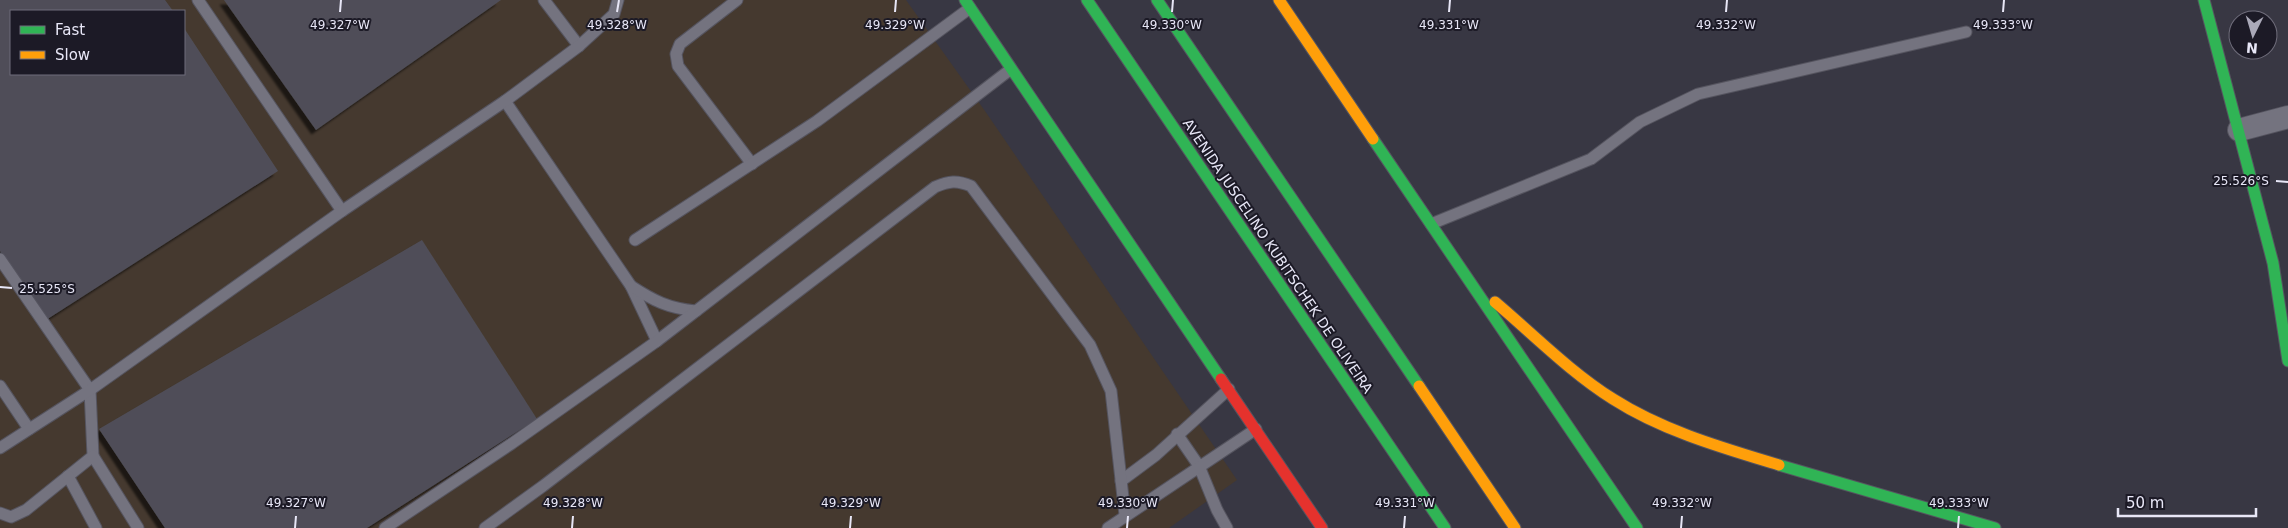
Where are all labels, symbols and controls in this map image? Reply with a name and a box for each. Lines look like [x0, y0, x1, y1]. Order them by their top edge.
legend [10, 10, 185, 75]
north arrow [2228, 10, 2278, 60]
text: 49.327°W [310, 18, 370, 32]
text: 49.328°W [587, 18, 647, 32]
text: 49.329°W [865, 18, 925, 32]
text: 49.330°W [1142, 18, 1202, 32]
text: 49.331°W [1419, 18, 1479, 32]
text: 49.332°W [1696, 18, 1756, 32]
text: 49.333°W [1973, 18, 2033, 32]
text: Fast [55, 21, 85, 39]
text: N [2245, 39, 2258, 56]
text: Slow [55, 46, 90, 64]
street label: AVENIDA JUSCELINO KUBITSCHEK DE OLIVEIRA [1180, 116, 1376, 397]
text: 25.526°S [2213, 174, 2269, 188]
text: 25.525°S [19, 282, 75, 296]
scale bar [2118, 486, 2256, 518]
text: 50 m [2126, 494, 2164, 512]
text: 49.327°W [266, 496, 326, 510]
text: 49.328°W [543, 496, 603, 510]
text: 49.329°W [821, 496, 881, 510]
text: 49.330°W [1098, 496, 1158, 510]
text: 49.331°W [1375, 496, 1435, 510]
text: 49.332°W [1652, 496, 1712, 510]
text: 49.333°W [1929, 496, 1989, 510]

